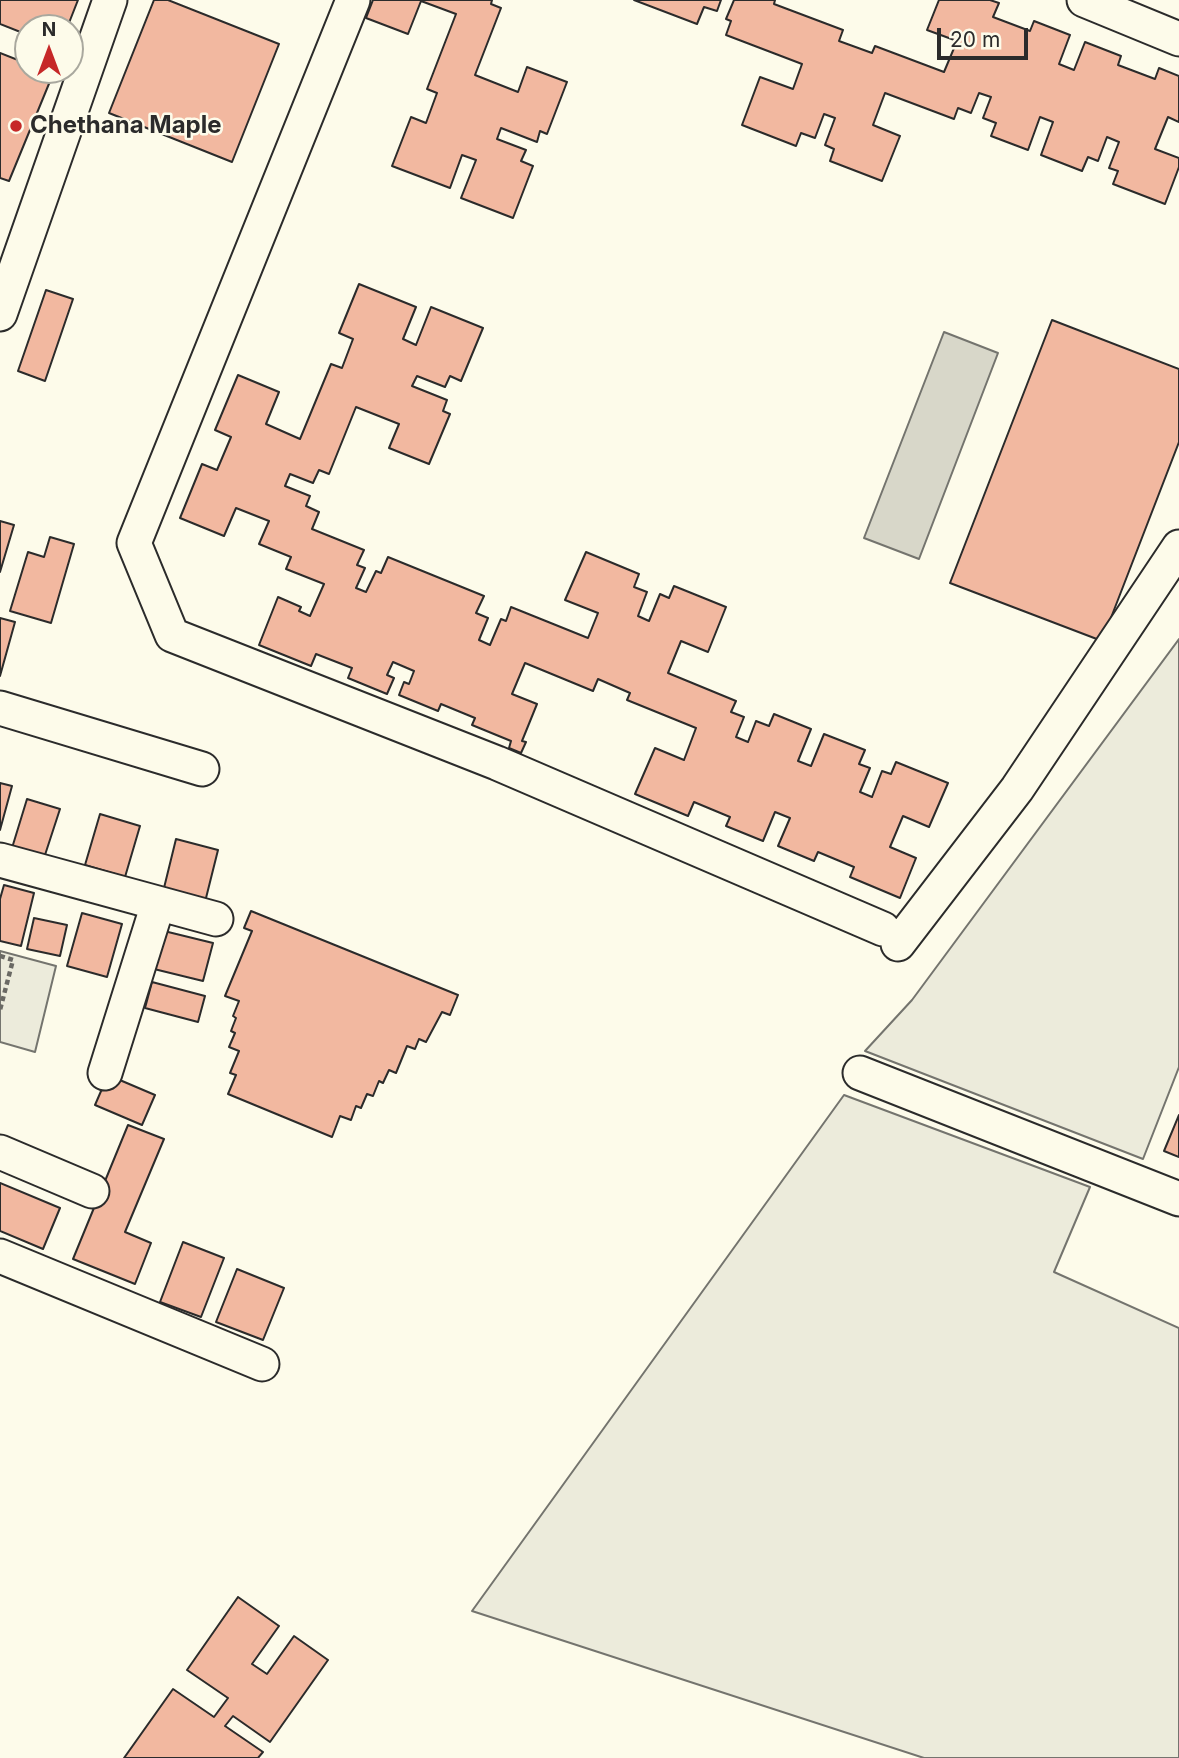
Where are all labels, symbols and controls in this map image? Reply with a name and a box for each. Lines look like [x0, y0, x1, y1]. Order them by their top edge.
north arrow [14, 14, 84, 84]
scale bar [941, 14, 1032, 58]
text: N [42, 18, 56, 41]
text: 20 m [950, 27, 1000, 52]
place label: Chethana Maple [30, 112, 221, 140]
marker: Chethana Maple [8, 118, 24, 134]

